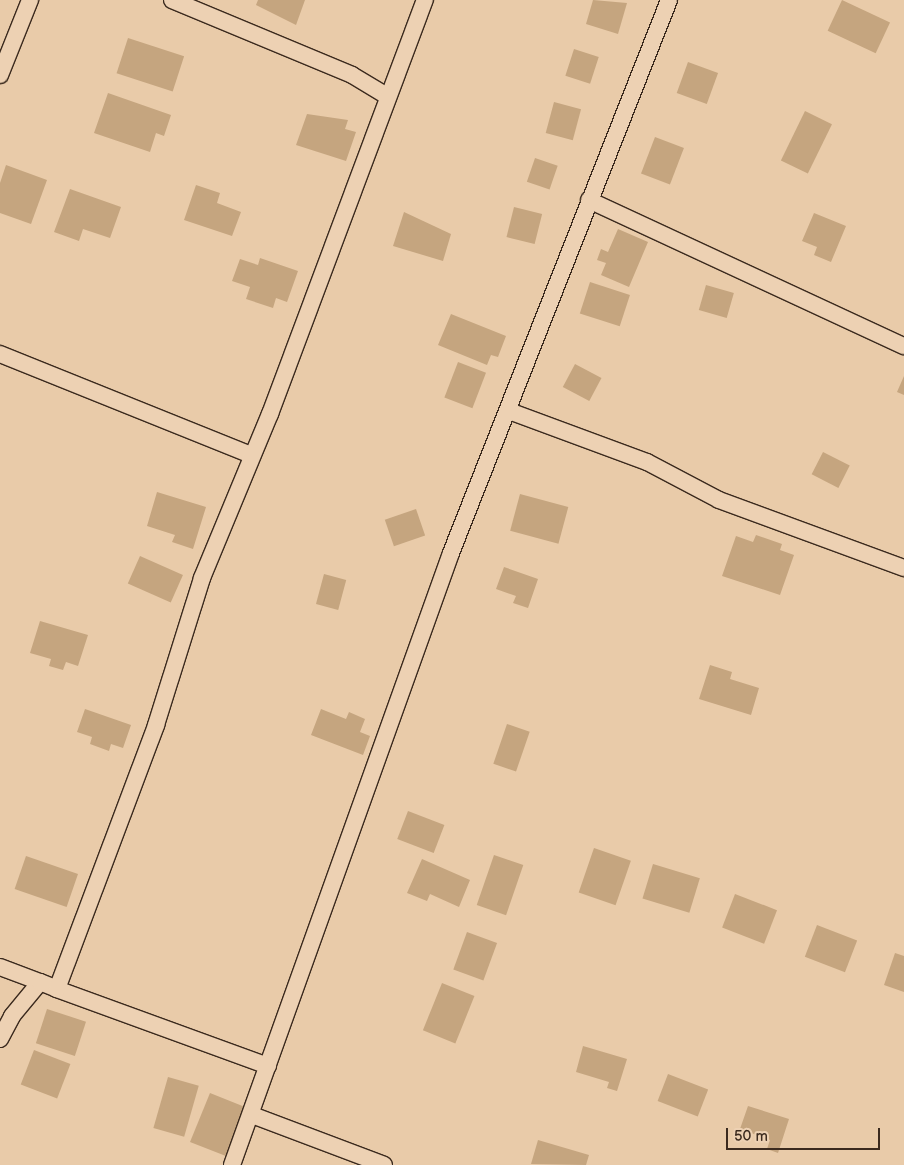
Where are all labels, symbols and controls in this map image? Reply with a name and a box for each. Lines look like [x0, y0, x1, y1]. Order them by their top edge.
scale bar [729, 1118, 883, 1150]
text: 50 m [734, 1127, 768, 1146]

